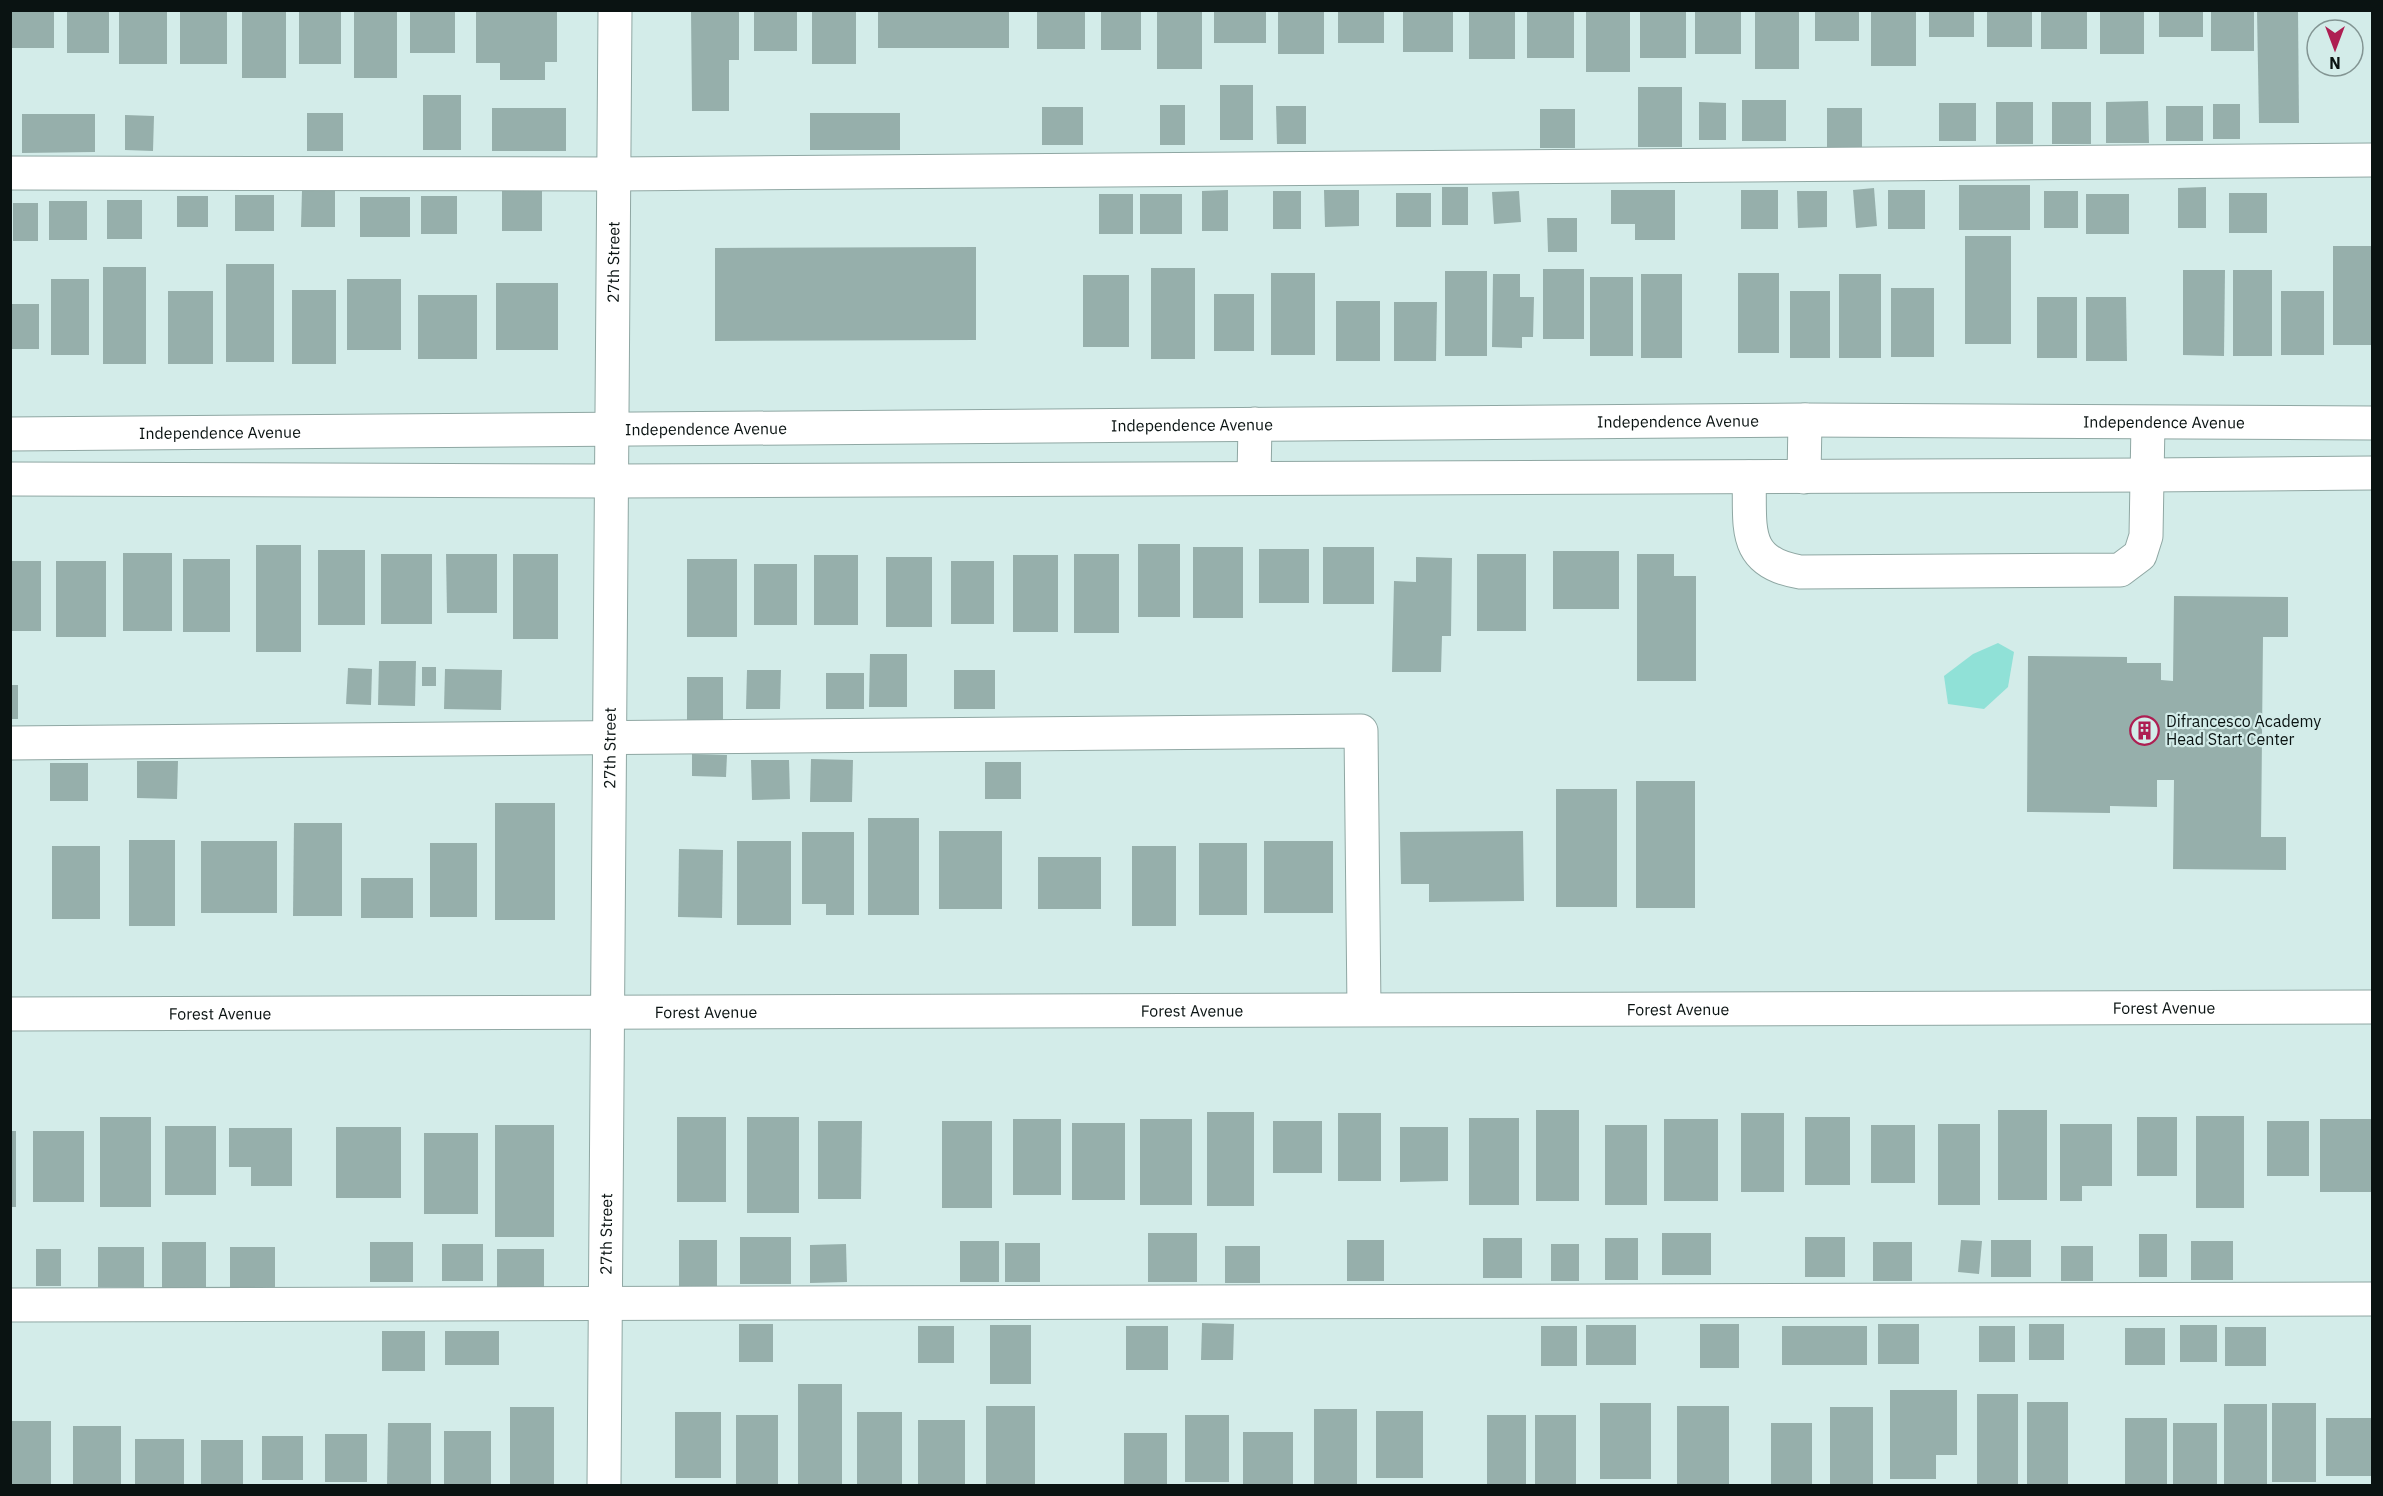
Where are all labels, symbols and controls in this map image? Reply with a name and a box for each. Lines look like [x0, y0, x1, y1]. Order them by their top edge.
north arrow [2305, 18, 2365, 78]
text: N [2329, 53, 2341, 73]
street label: 27th Street [603, 221, 623, 303]
street label: Independence Avenue [1597, 410, 1759, 432]
street label: Independence Avenue [2083, 411, 2245, 432]
street label: Independence Avenue [1111, 414, 1273, 435]
street label: Independence Avenue [625, 418, 787, 439]
street label: Independence Avenue [139, 422, 301, 443]
street label: 27th Street [599, 707, 620, 789]
place label: Difrancesco Academy Head Start Center [2166, 711, 2321, 749]
building icon: Difrancesco Academy Head Start Center [2129, 714, 2161, 746]
street label: Forest Avenue [2113, 997, 2216, 1018]
street label: Forest Avenue [1627, 999, 1730, 1019]
street label: Forest Avenue [1141, 1000, 1244, 1021]
street label: Forest Avenue [655, 1002, 758, 1022]
street label: Forest Avenue [169, 1003, 272, 1024]
street label: 27th Street [596, 1193, 616, 1275]

